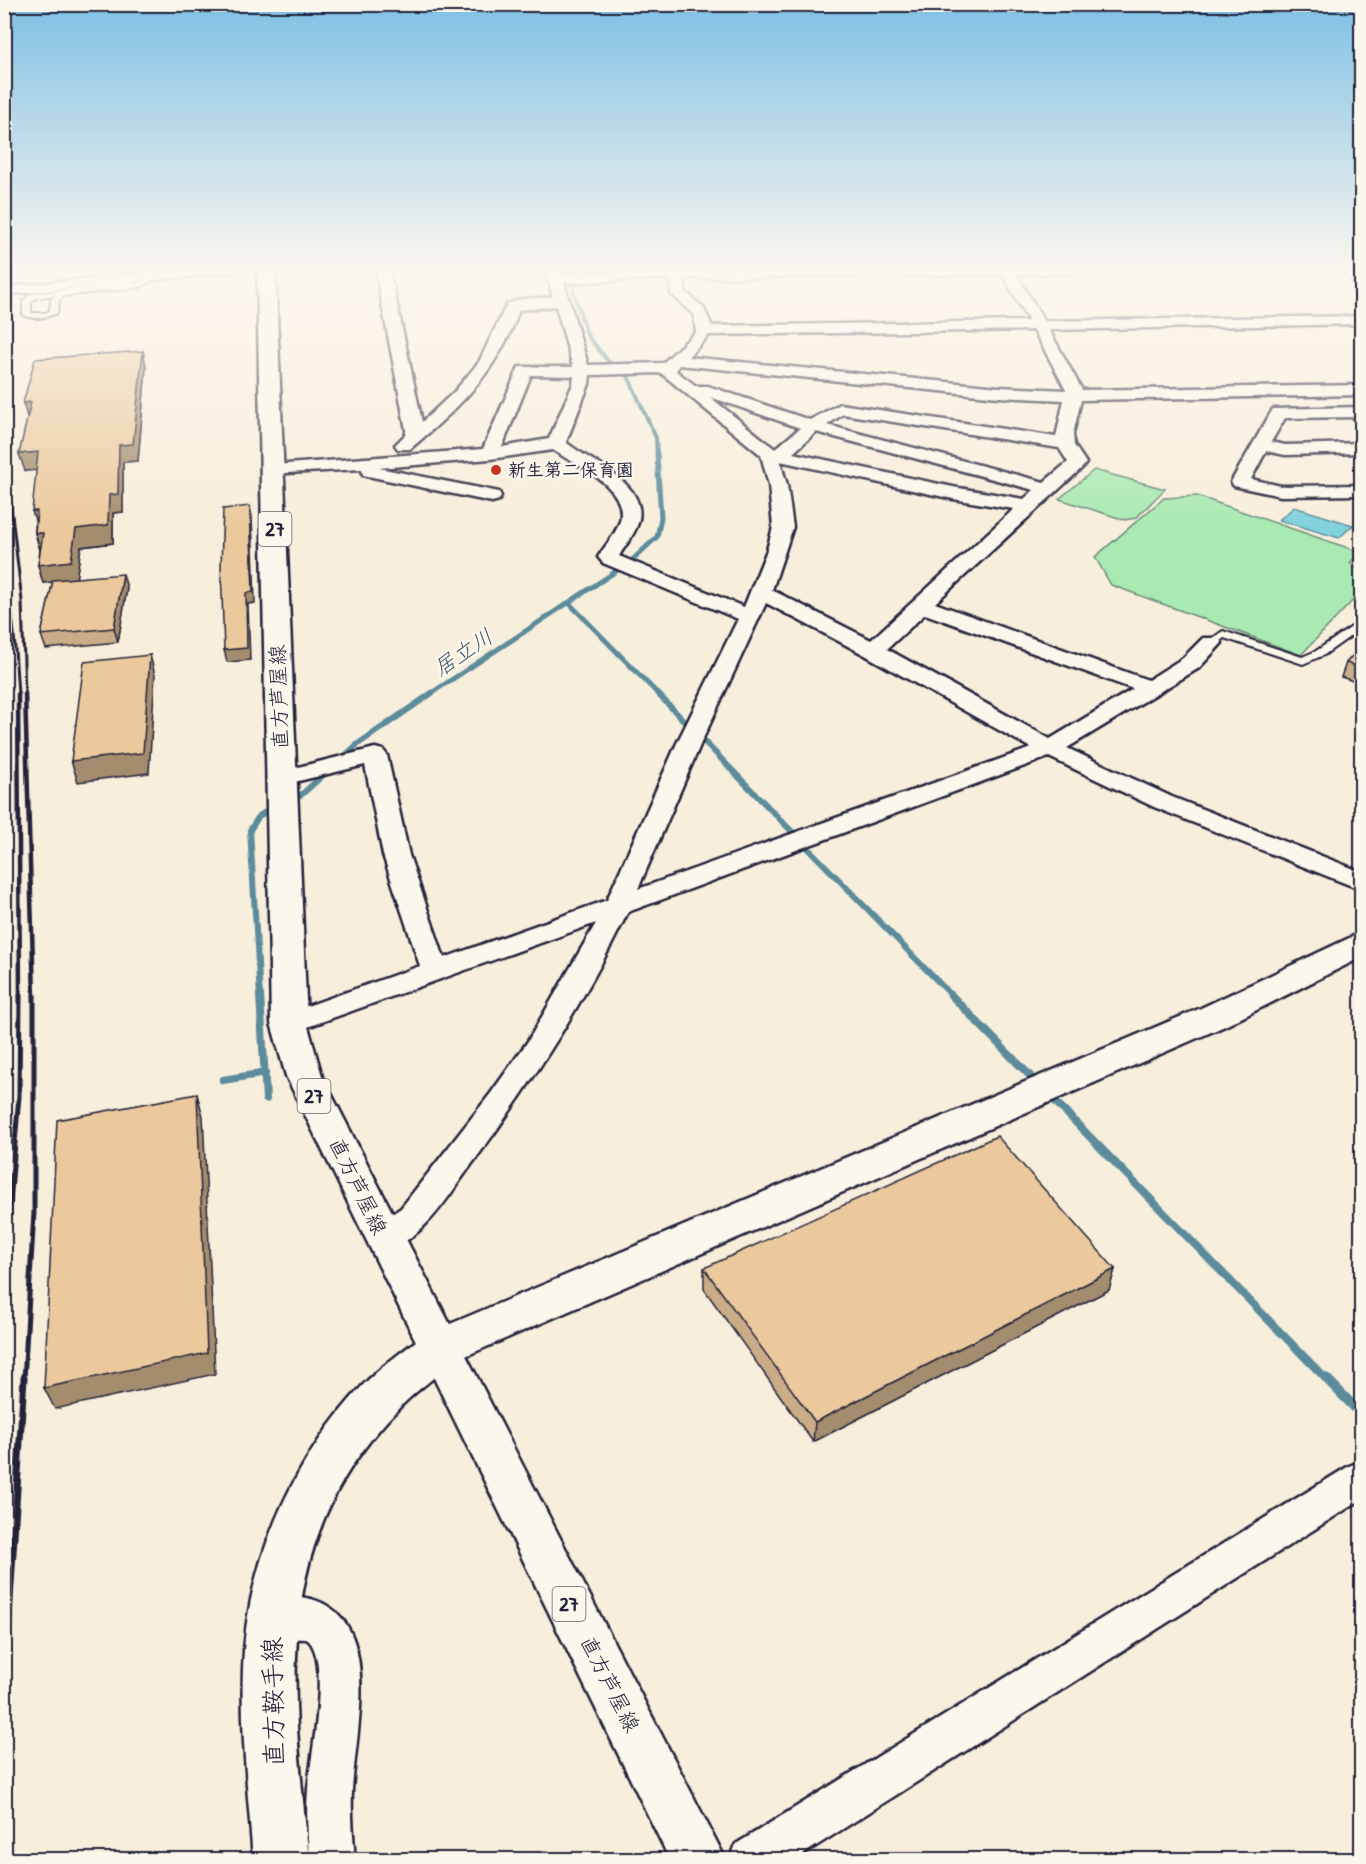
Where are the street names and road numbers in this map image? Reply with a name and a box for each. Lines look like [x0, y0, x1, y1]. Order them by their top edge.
road number: 27 [258, 512, 292, 546]
street label: 直方芦屋線 [262, 644, 295, 750]
road number: 27 [298, 1079, 330, 1113]
street label: 直方芦屋線 [322, 1132, 394, 1239]
road number: 27 [552, 1587, 586, 1621]
street label: 直方芦屋線 [574, 1630, 647, 1737]
street label: 直方鞍手線 [254, 1637, 291, 1767]

